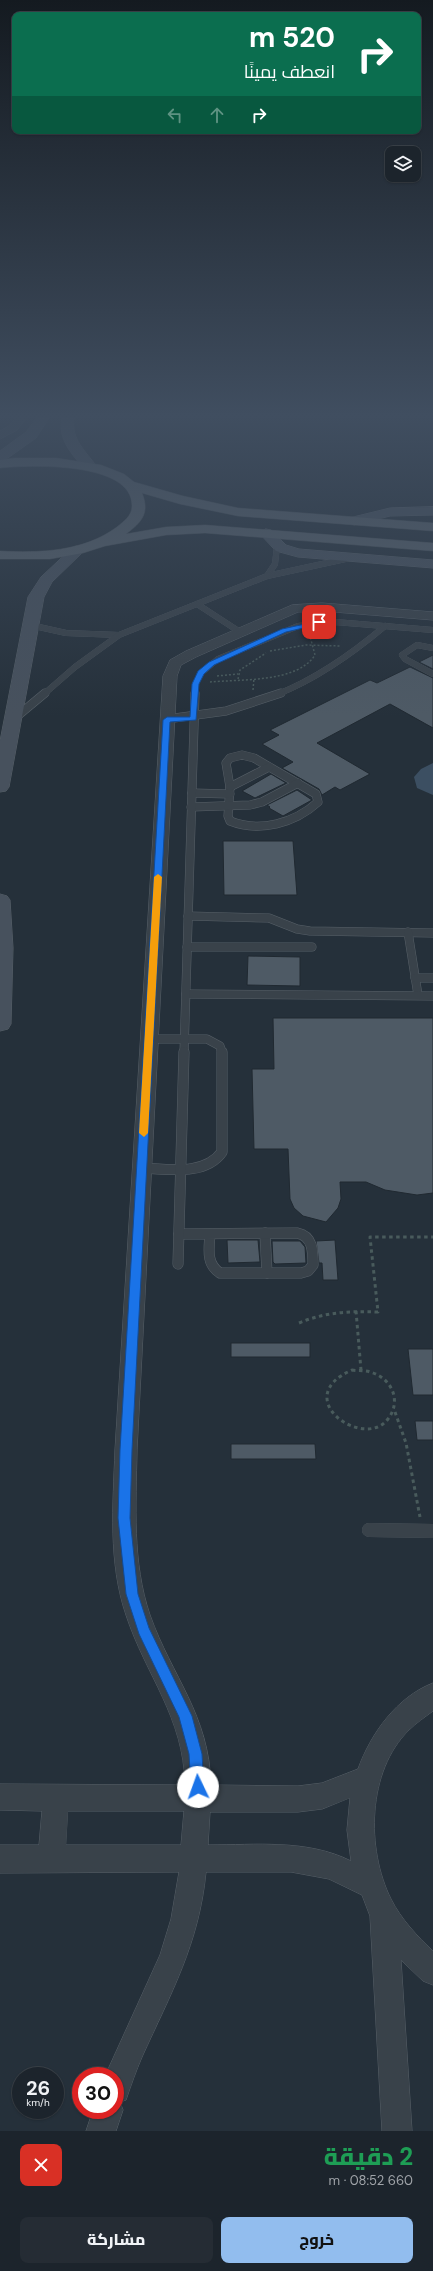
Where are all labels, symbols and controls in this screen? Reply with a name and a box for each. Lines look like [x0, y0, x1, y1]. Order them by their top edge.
text: 520 m [249, 19, 335, 56]
icon: right [349, 28, 401, 80]
text: انعطف يمينًا [244, 60, 335, 84]
icon: left [164, 104, 186, 126]
icon: ahead [206, 104, 228, 126]
icon: right [248, 104, 270, 126]
map controls [385, 146, 421, 182]
button: layers [385, 146, 421, 182]
pin [302, 605, 336, 639]
icon: arrive [308, 611, 330, 633]
position arrow [177, 1766, 219, 1808]
speed limit sign: 30 [72, 2067, 124, 2119]
text: 26 [26, 2075, 50, 2101]
text: km/h [26, 2096, 50, 2109]
text: 2 دقيقة [324, 2141, 413, 2172]
button: close [20, 2144, 62, 2186]
text: 660 m · 08:52 [329, 2172, 413, 2189]
button: مشاركة [20, 2217, 213, 2263]
button: خروج [221, 2217, 413, 2263]

